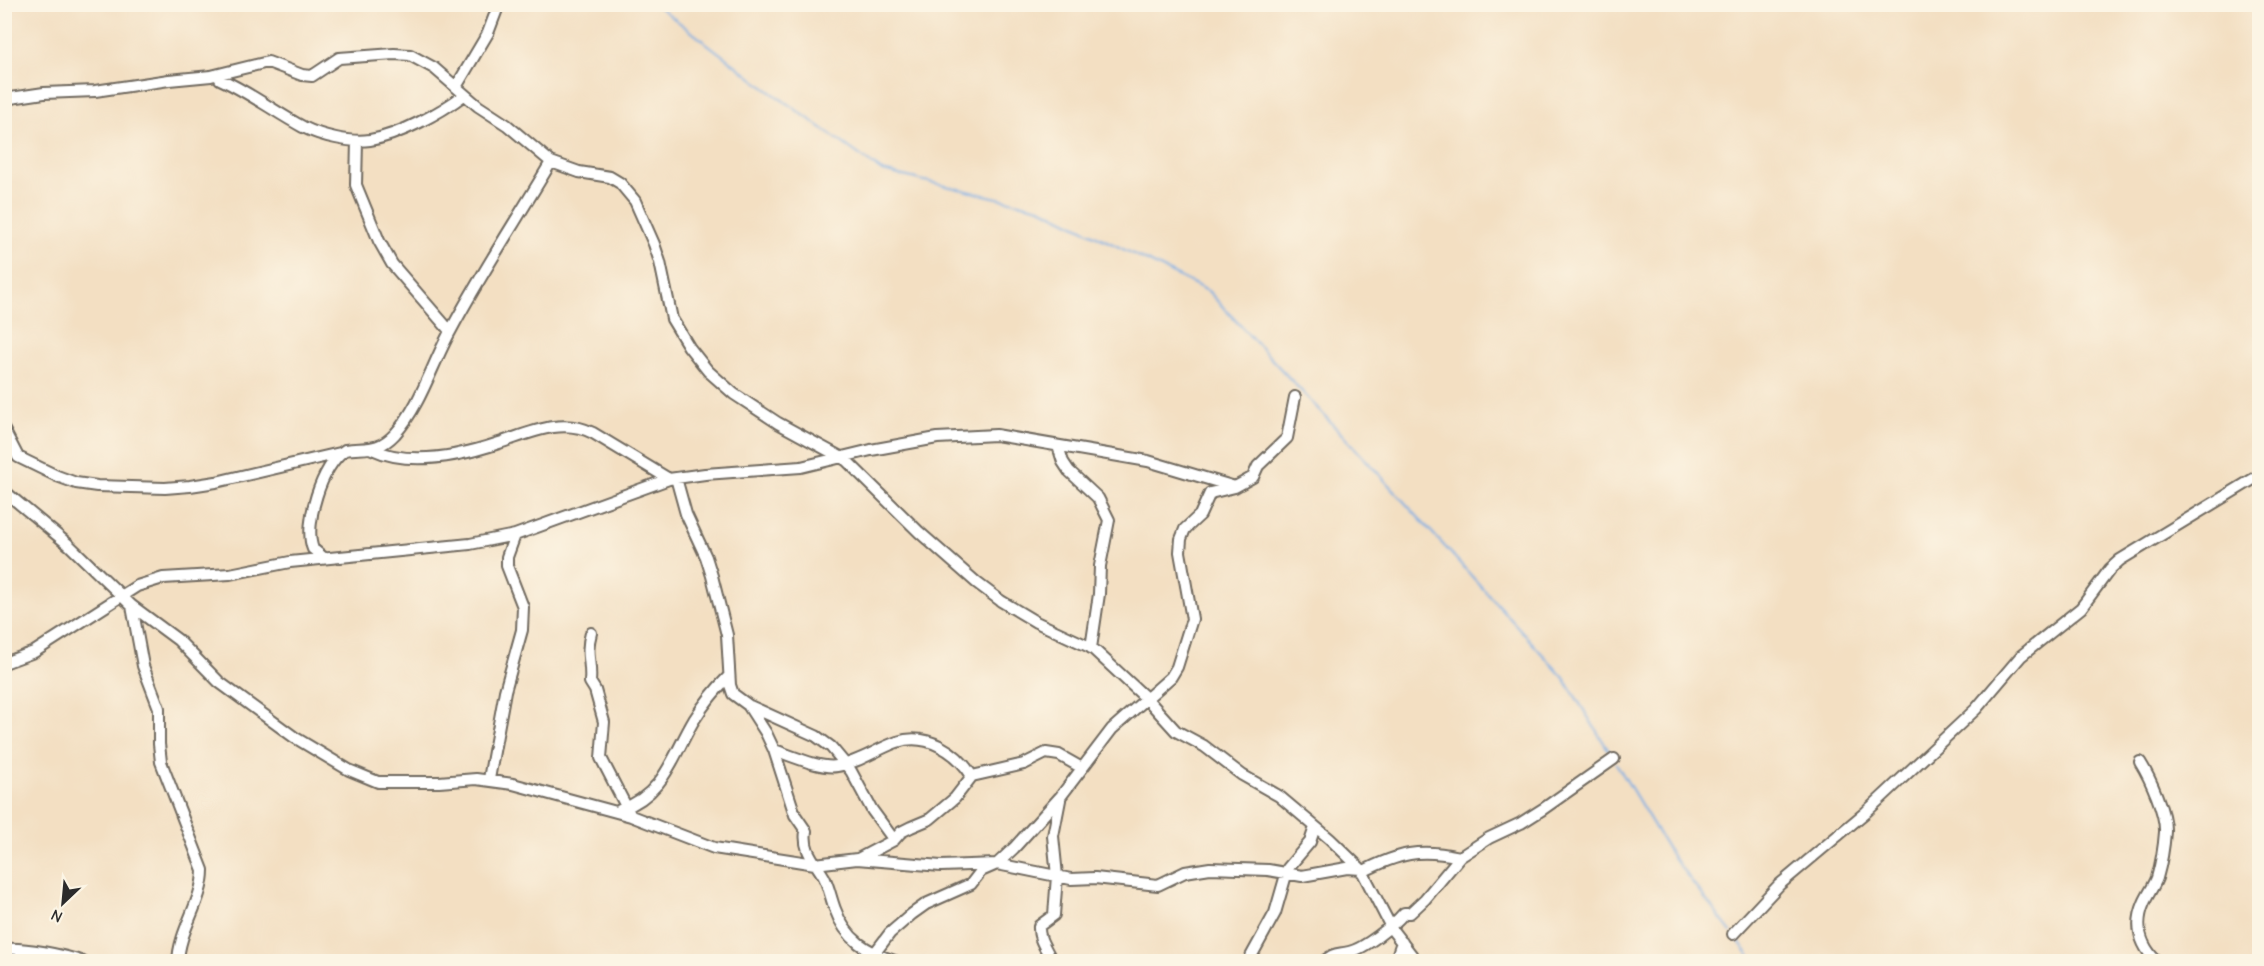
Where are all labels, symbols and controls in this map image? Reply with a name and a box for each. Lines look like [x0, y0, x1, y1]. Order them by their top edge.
north arrow [33, 873, 93, 933]
text: N [48, 905, 65, 926]

